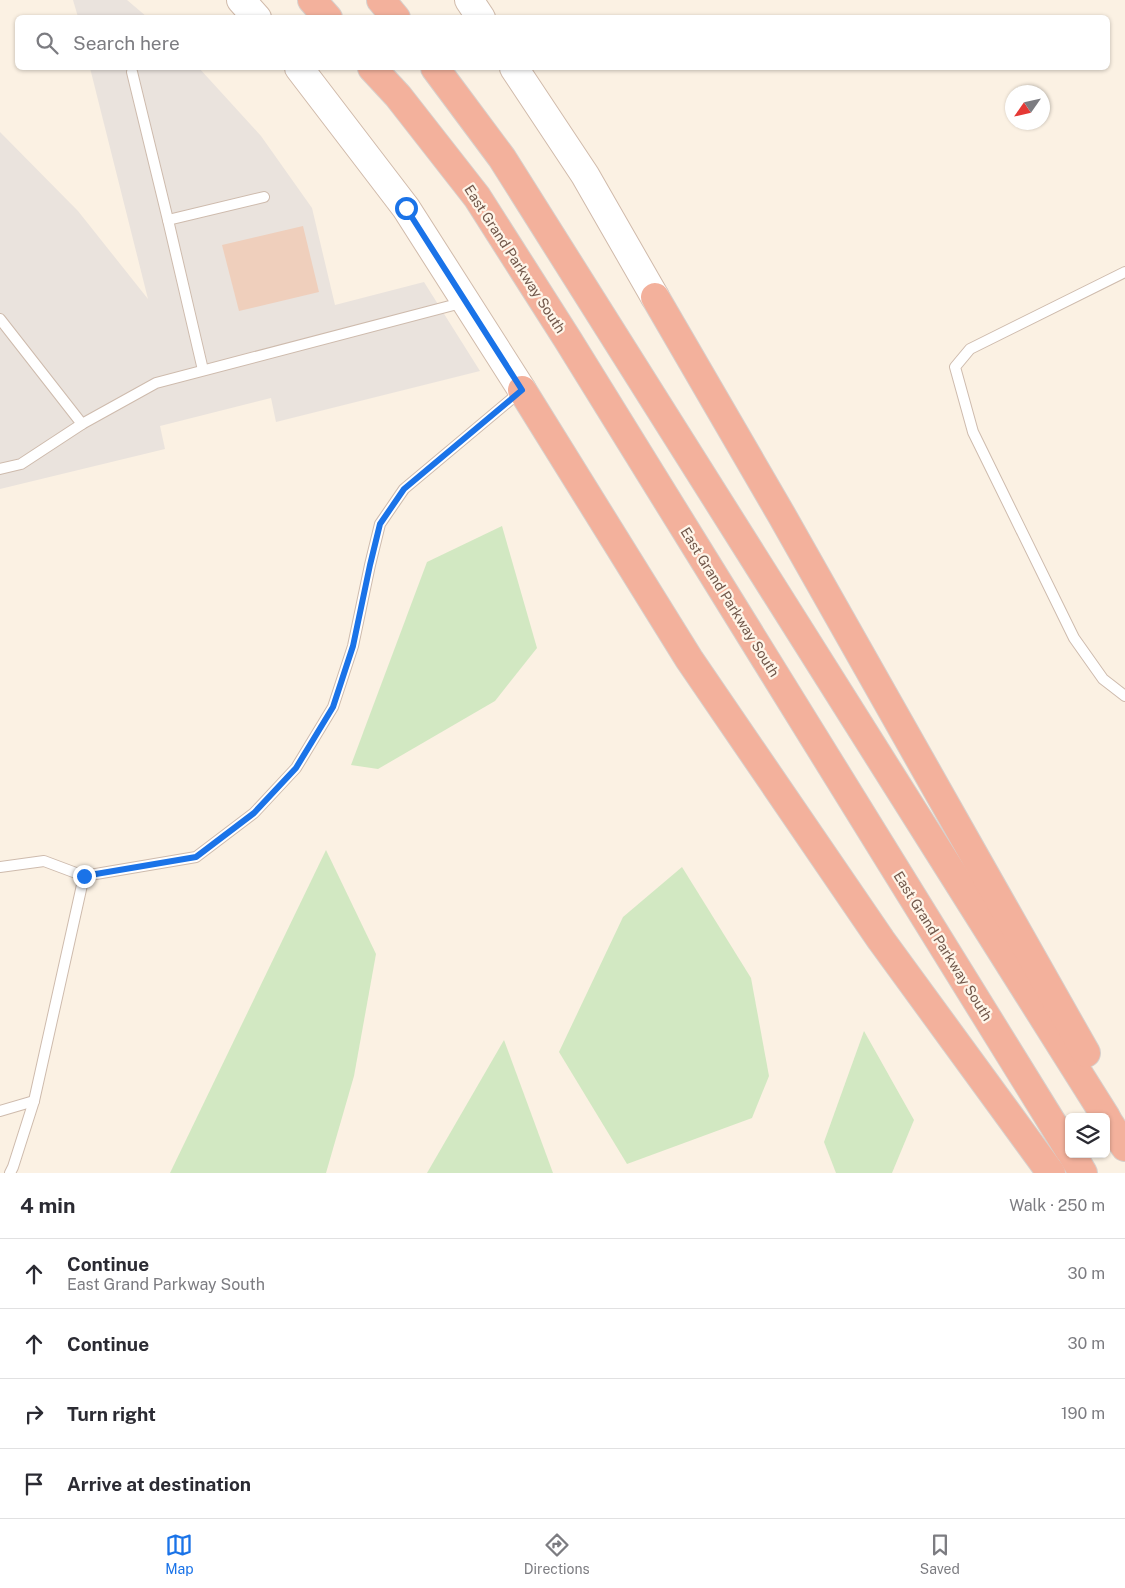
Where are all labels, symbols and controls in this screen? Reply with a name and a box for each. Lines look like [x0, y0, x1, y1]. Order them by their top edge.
search box [15, 15, 1110, 70]
icon: search [33, 29, 61, 57]
text: Search here [73, 32, 180, 54]
north arrow [1005, 85, 1050, 130]
street label: East Grand Parkway South [461, 182, 569, 336]
route start [395, 197, 418, 220]
street label: East Grand Parkway South [677, 524, 783, 680]
route end [73, 865, 96, 888]
street label: East Grand Parkway South [890, 868, 996, 1024]
map controls [1065, 1113, 1110, 1158]
button: layers [1065, 1113, 1110, 1158]
text: 4 min [20, 1193, 75, 1218]
text: Walk · 250 m [1009, 1196, 1105, 1215]
text: Continue [67, 1253, 149, 1275]
icon: ahead [20, 1260, 48, 1288]
text: 30 m [1068, 1264, 1105, 1283]
text: East Grand Parkway South [67, 1275, 265, 1294]
icon: ahead [20, 1330, 48, 1358]
text: Continue [67, 1333, 149, 1355]
text: 30 m [1068, 1334, 1105, 1353]
icon: right [20, 1400, 48, 1428]
text: Turn right [67, 1403, 156, 1425]
text: 190 m [1061, 1404, 1105, 1423]
icon: arrive [20, 1470, 48, 1498]
text: Arrive at destination [67, 1473, 251, 1495]
tab: Map [165, 1531, 194, 1577]
tab: Directions [524, 1531, 590, 1577]
tab: Saved [920, 1531, 960, 1577]

